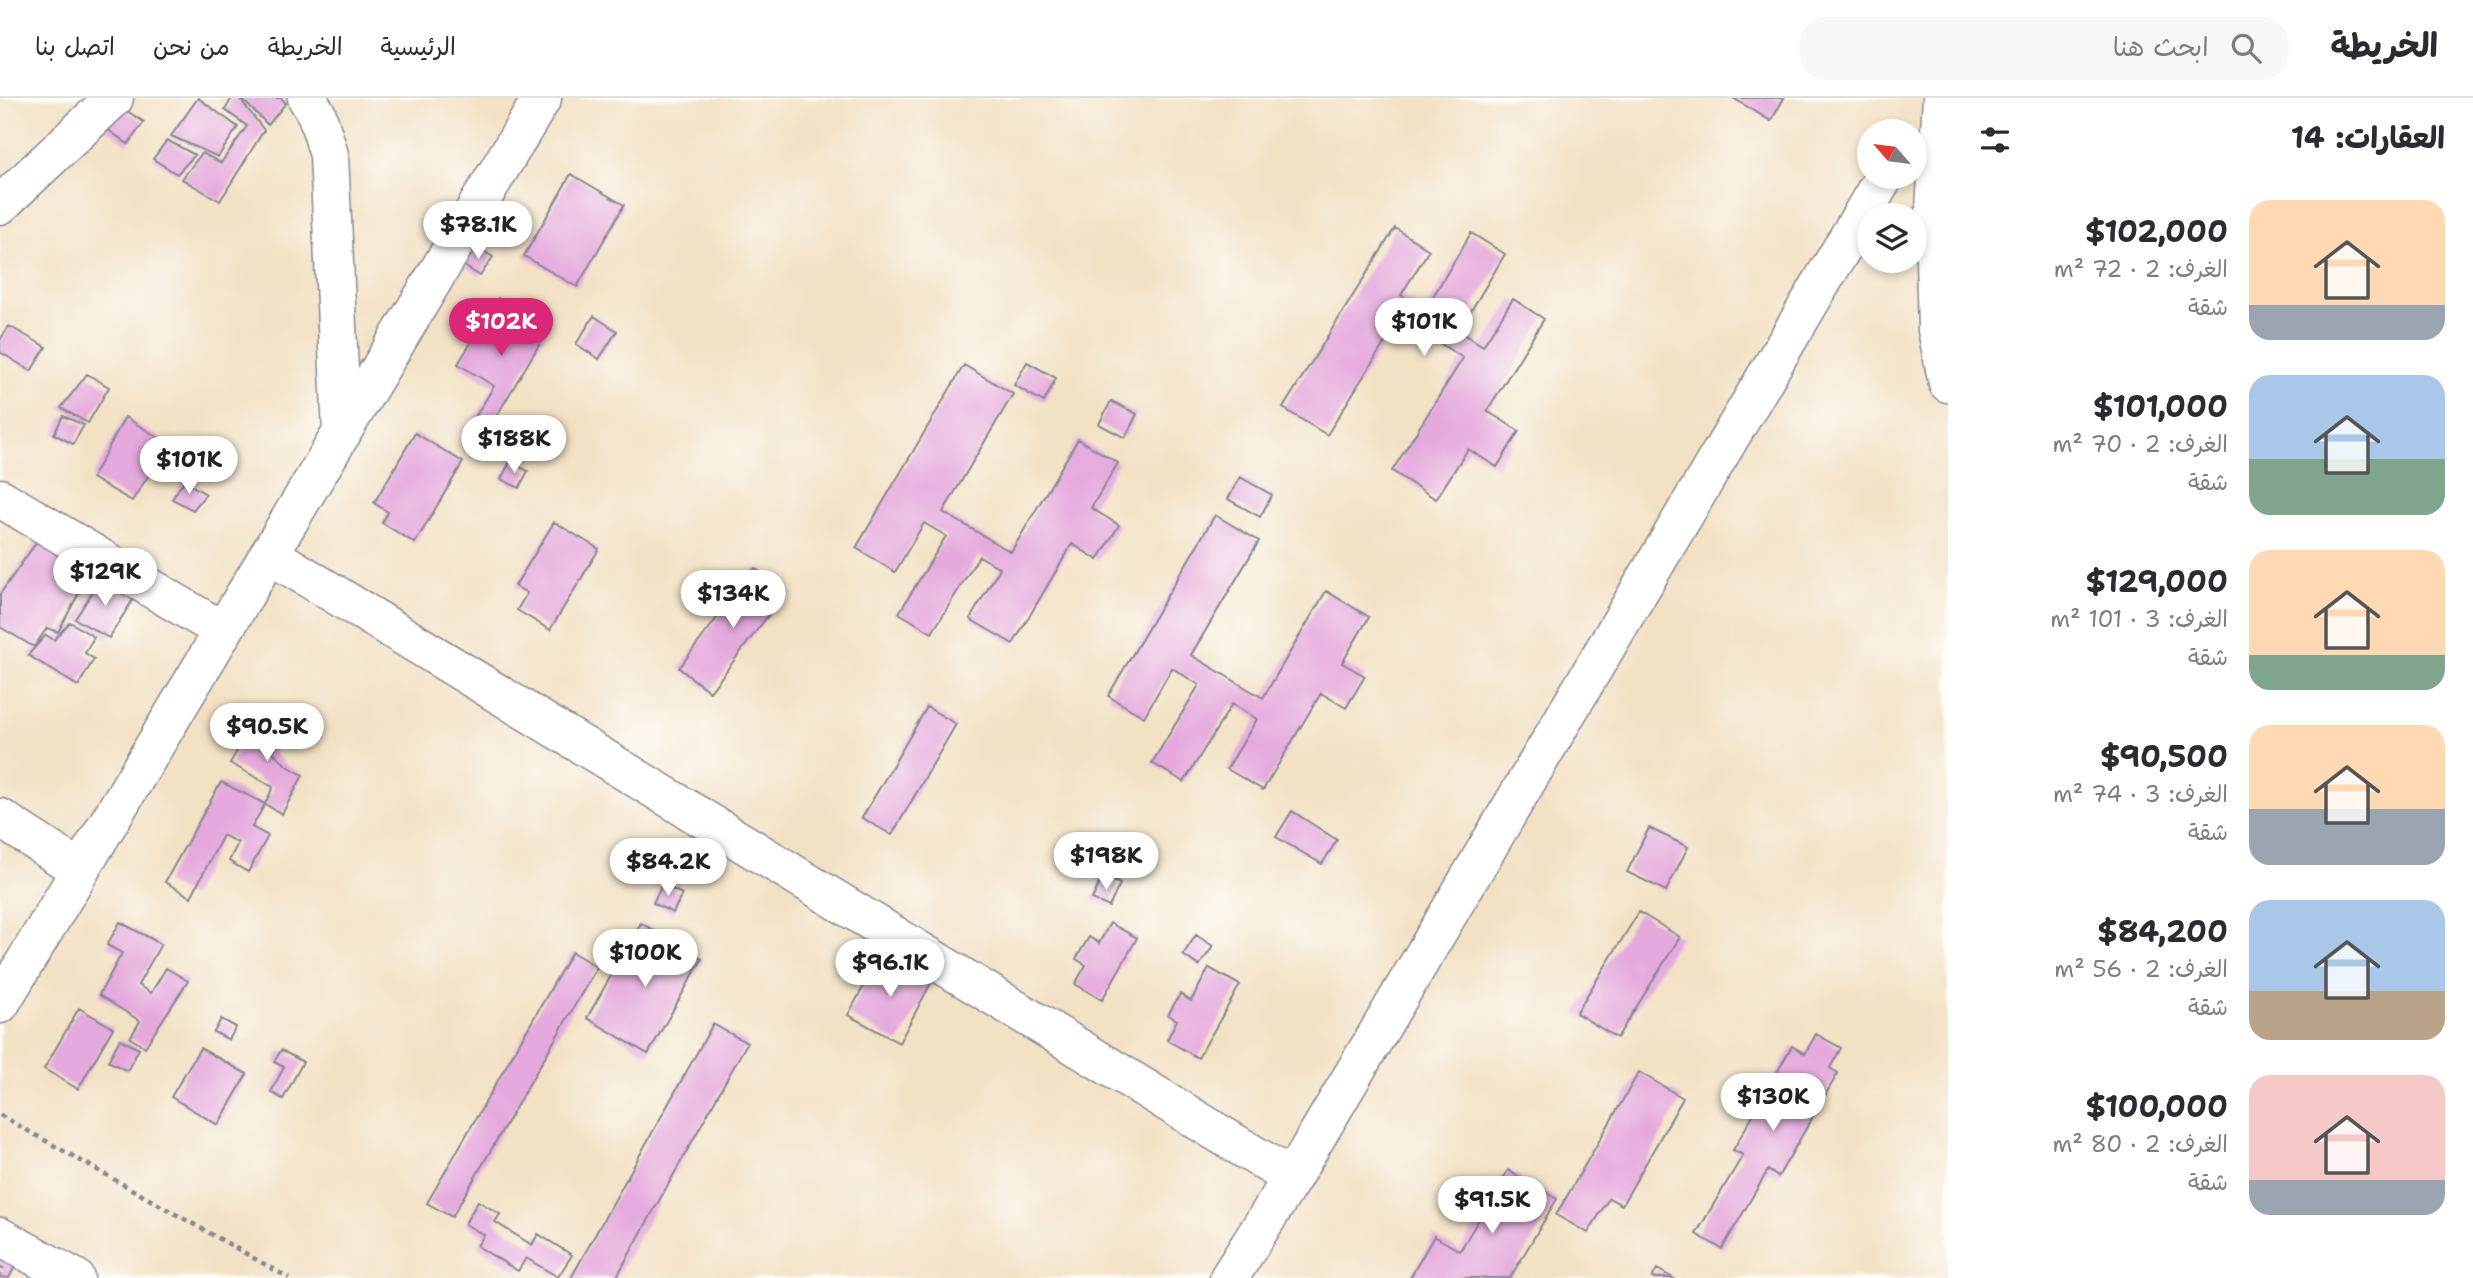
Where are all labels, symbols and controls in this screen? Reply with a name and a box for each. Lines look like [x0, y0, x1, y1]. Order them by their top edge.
search box [1799, 17, 2289, 80]
text: الخريطة [2331, 23, 2438, 68]
text: ابحث هنا [2113, 29, 2209, 64]
icon: search [2227, 29, 2265, 67]
text: اتصل بنا [35, 31, 115, 63]
text: من نحن [153, 31, 230, 63]
text: الخريطة [268, 31, 343, 63]
text: الرئيسية [381, 31, 456, 63]
text: العقارات: 14 [2291, 117, 2445, 158]
north arrow [1857, 119, 1927, 189]
map controls [1857, 119, 1927, 273]
icon: filters [1976, 121, 2014, 159]
pin: $78.1K [421, 202, 535, 261]
button: layers [1857, 203, 1927, 273]
text: $78.1K [439, 209, 517, 239]
text: $102,000 [2085, 211, 2228, 252]
icon: home [2305, 228, 2389, 312]
text: الغرف: 2 · 72 m² [2054, 254, 2228, 284]
text: شقة [2188, 292, 2228, 322]
pin: $102K [452, 299, 550, 358]
pin: $101K [1375, 299, 1473, 358]
text: $102K [465, 306, 537, 336]
text: $101K [1391, 306, 1457, 336]
text: $101,000 [2093, 386, 2228, 427]
icon: home [2305, 403, 2389, 487]
pin: $188K [465, 416, 563, 475]
text: $188K [477, 423, 551, 453]
text: الغرف: 2 · 70 m² [2053, 429, 2228, 459]
pin: $101K [140, 436, 238, 496]
text: $101K [156, 444, 222, 474]
text: شقة [2188, 467, 2228, 497]
pin: $129K [56, 548, 154, 608]
text: $129K [69, 556, 141, 586]
text: $129,000 [2085, 561, 2228, 602]
pin: $134K [684, 570, 782, 630]
text: $134K [697, 578, 769, 608]
icon: home [2305, 578, 2389, 662]
text: الغرف: 3 · 101 m² [2050, 604, 2228, 634]
text: شقة [2188, 642, 2228, 672]
pin: $90.5K [210, 704, 324, 763]
text: $90.5K [226, 711, 308, 741]
text: $90,500 [2100, 736, 2228, 777]
icon: home [2305, 753, 2389, 837]
text: الغرف: 3 · 74 m² [2053, 779, 2228, 809]
text: شقة [2188, 817, 2228, 847]
pin: $198K [1057, 832, 1155, 892]
pin: $84.2K [611, 838, 725, 898]
text: $198K [1070, 840, 1143, 870]
text: $84.2K [626, 846, 710, 876]
text: $84,200 [2097, 911, 2228, 952]
icon: home [2305, 928, 2389, 1012]
pin: $100K [596, 930, 694, 989]
text: $100K [609, 937, 681, 967]
pin: $96.1K [833, 940, 947, 999]
text: $96.1K [851, 947, 929, 977]
text: الغرف: 2 · 56 m² [2054, 954, 2228, 984]
text: شقة [2188, 992, 2228, 1022]
pin: $130K [1724, 1074, 1822, 1133]
text: $130K [1737, 1081, 1809, 1111]
text: $100,000 [2085, 1086, 2228, 1127]
icon: home [2305, 1103, 2389, 1187]
text: الغرف: 2 · 80 m² [2052, 1129, 2228, 1159]
text: شقة [2188, 1167, 2228, 1197]
pin: $91.5K [1435, 1176, 1549, 1236]
text: $91.5K [1454, 1184, 1530, 1214]

